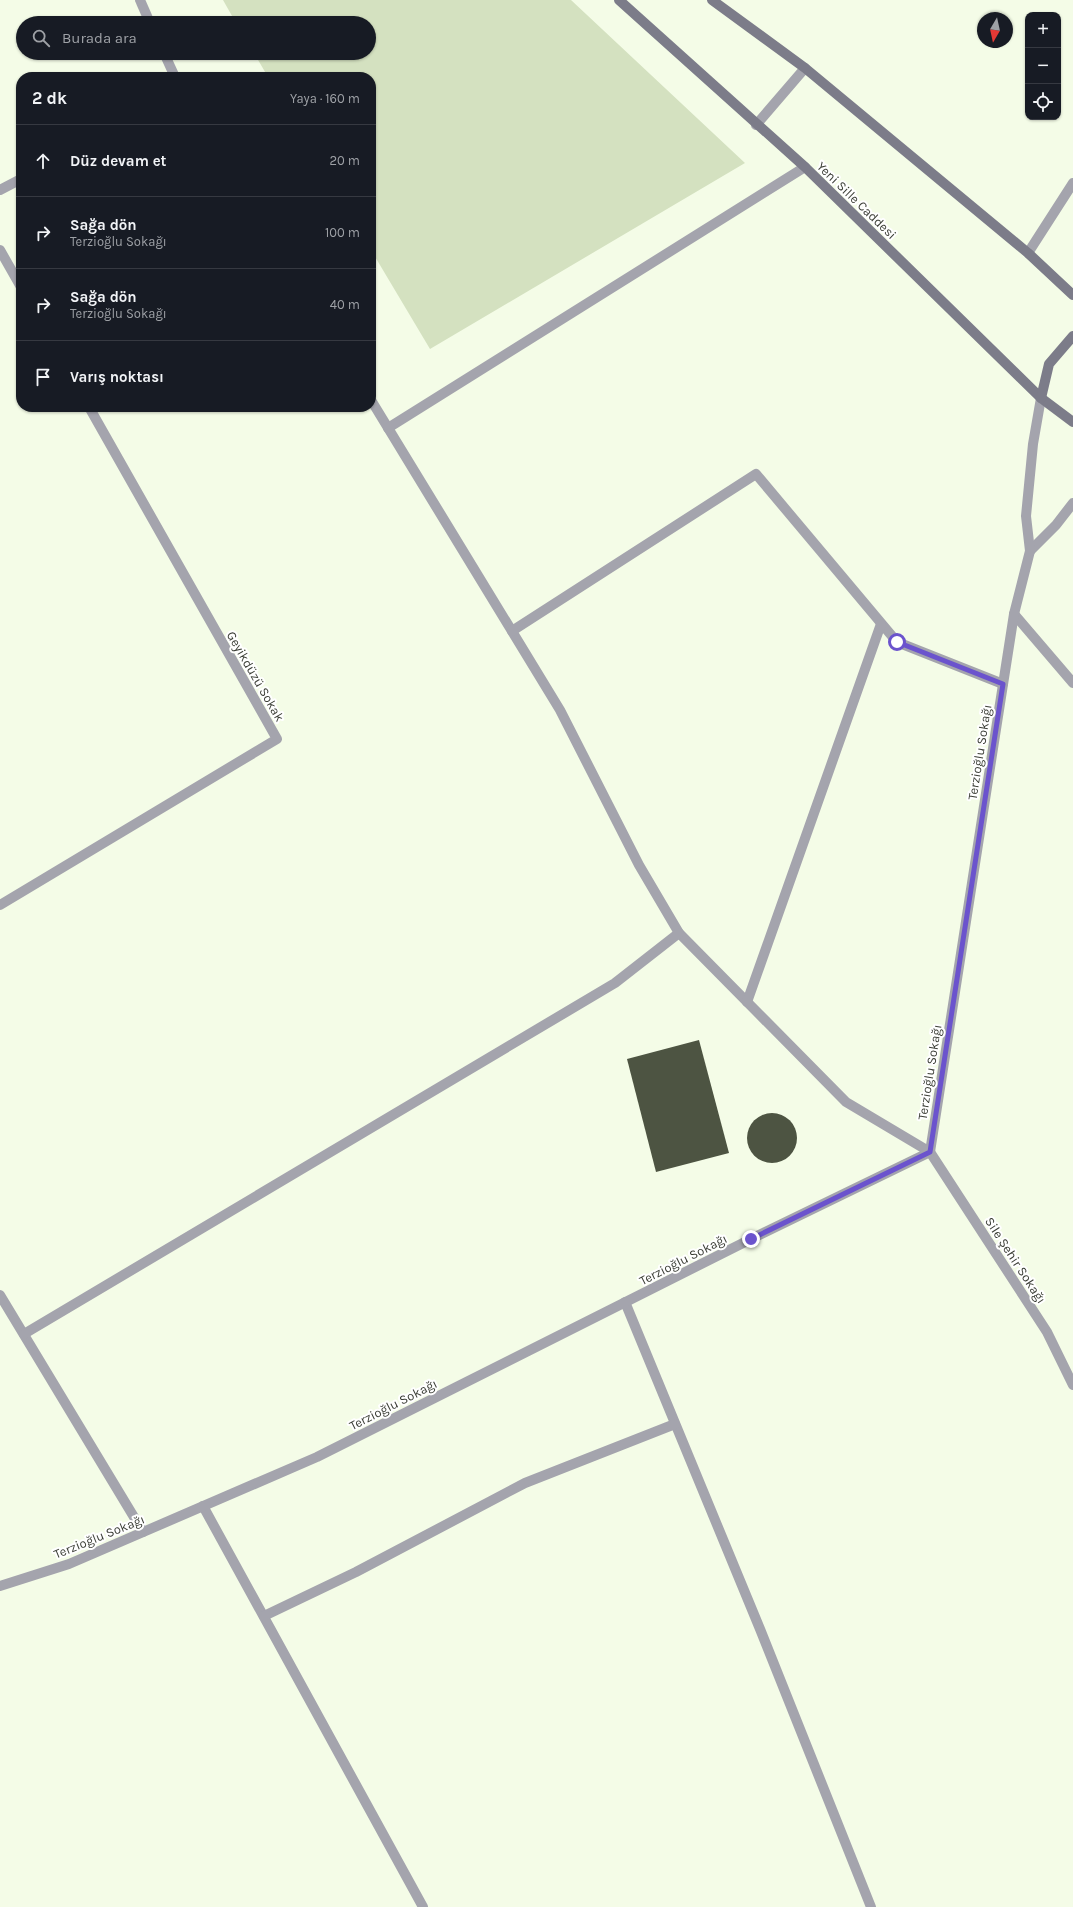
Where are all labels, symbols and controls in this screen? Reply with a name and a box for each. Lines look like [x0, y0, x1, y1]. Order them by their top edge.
north arrow [977, 12, 1013, 48]
map controls [1025, 12, 1061, 120]
button: + [1025, 12, 1061, 48]
search box [16, 16, 376, 60]
icon: search [30, 27, 52, 49]
text: Burada ara [62, 29, 137, 47]
button: − [1025, 48, 1061, 84]
button: locate [1025, 84, 1061, 120]
text: 2 dk [32, 88, 67, 108]
text: Yaya · 160 m [290, 91, 360, 106]
icon: ahead [32, 150, 54, 172]
text: Düz devam et [70, 152, 167, 170]
text: 20 m [330, 153, 360, 168]
street label: Yeni Sille Caddesi [814, 159, 899, 242]
text: Sağa dön [70, 216, 137, 234]
icon: right [32, 222, 54, 244]
text: 100 m [325, 225, 360, 240]
text: Terzioğlu Sokağı [70, 234, 167, 249]
text: Sağa dön [70, 288, 137, 306]
icon: right [32, 294, 54, 316]
text: 40 m [330, 297, 360, 312]
text: Terzioğlu Sokağı [70, 306, 167, 321]
icon: arrive [32, 366, 54, 388]
text: Varış noktası [70, 368, 164, 386]
street label: Geyikdüzü Sokak [224, 628, 288, 724]
route start [888, 633, 906, 651]
street label: Terzioğlu Sokağı [965, 703, 994, 801]
street label: Terzioğlu Sokağı [915, 1023, 944, 1121]
street label: Sile Şehir Sokağı [982, 1214, 1049, 1306]
route end [742, 1230, 760, 1248]
street label: Terzioğlu Sokağı [637, 1231, 730, 1288]
street label: Terzioğlu Sokağı [347, 1376, 440, 1433]
street label: Terzioğlu Sokağı [52, 1511, 147, 1562]

